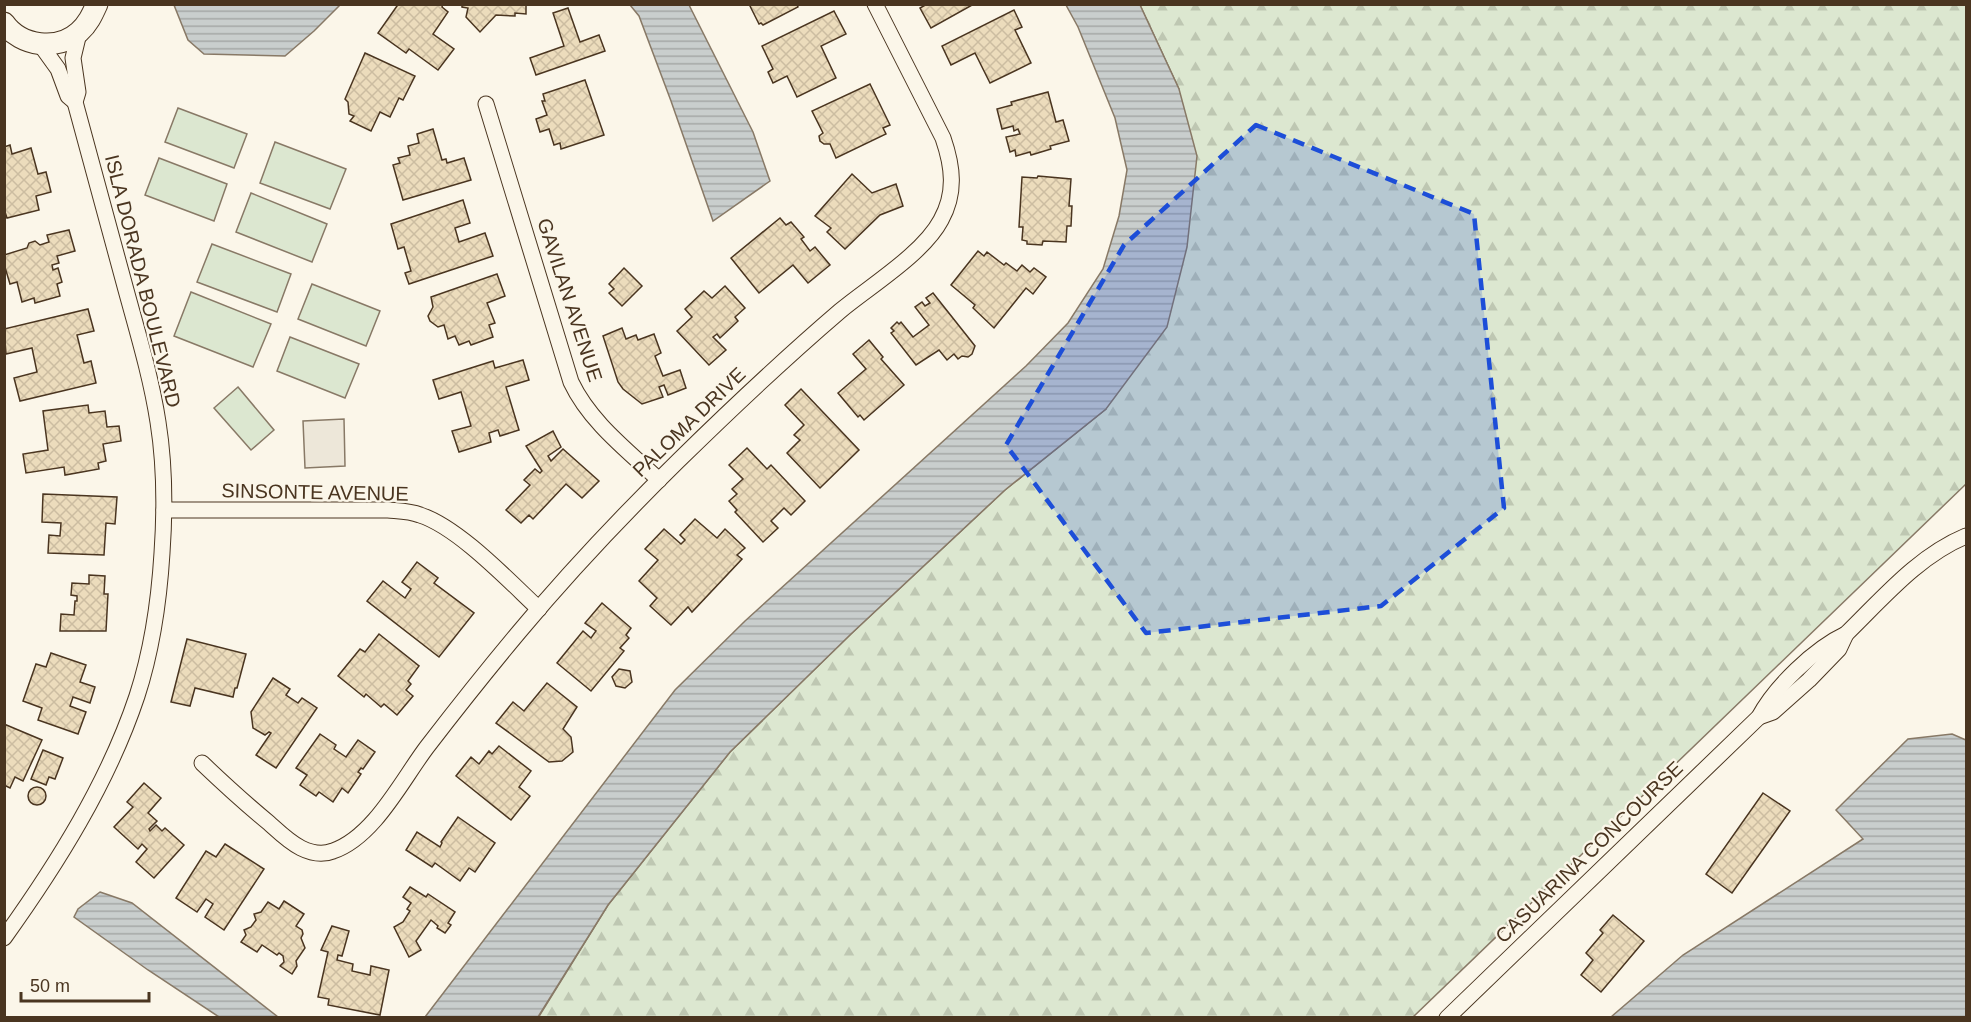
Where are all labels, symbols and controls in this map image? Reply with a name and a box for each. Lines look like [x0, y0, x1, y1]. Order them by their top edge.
street label: ISLA DORADA BOULEVARD [101, 152, 185, 410]
street label: GAVILAN AVENUE [533, 216, 607, 384]
street label: PALOMA DRIVE [628, 363, 750, 481]
street label: SINSONTE AVENUE [221, 479, 409, 505]
street label: CASUARINA CONCOURSE [1491, 757, 1687, 947]
scale bar [21, 965, 148, 1003]
text: 50 m [30, 976, 70, 996]

